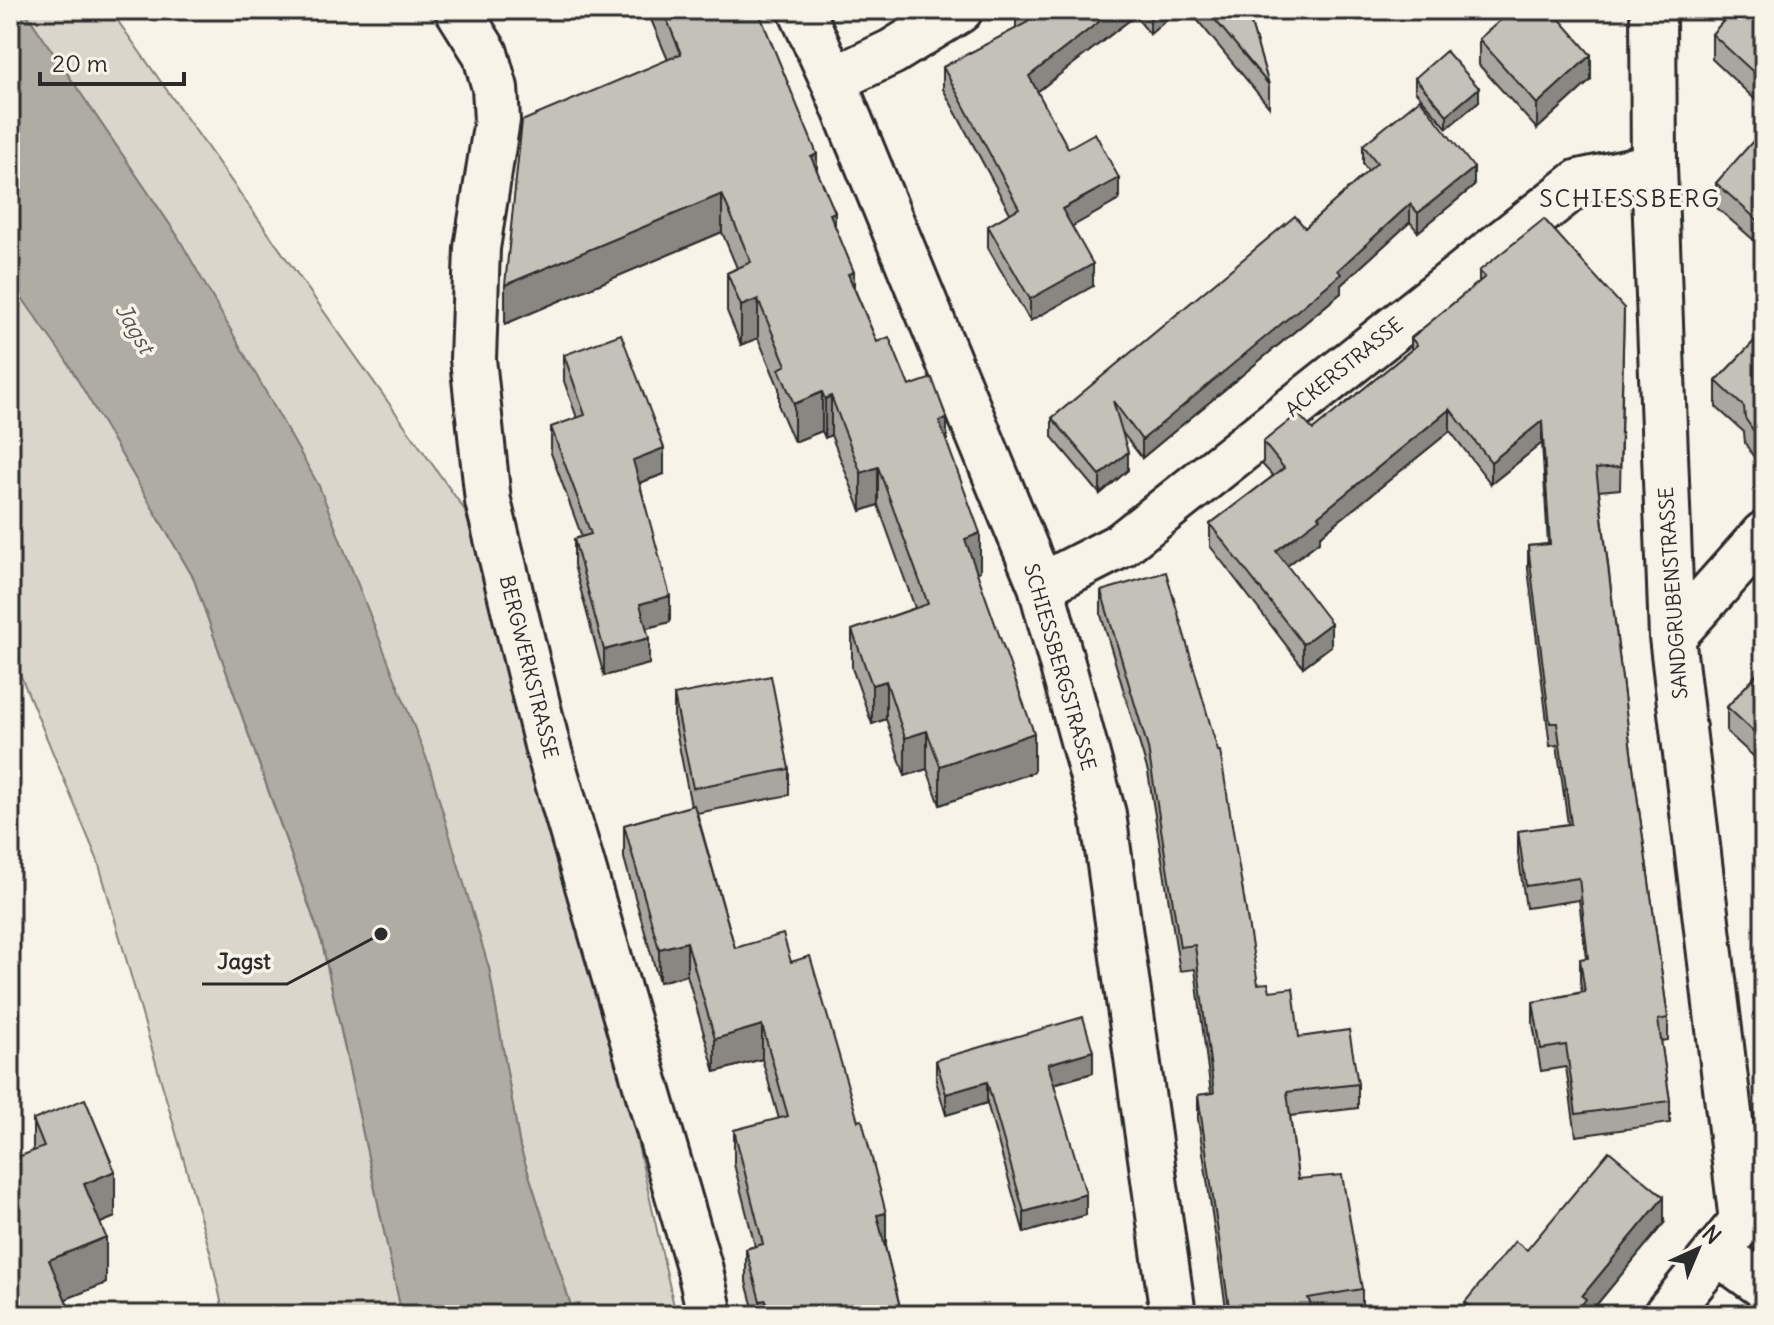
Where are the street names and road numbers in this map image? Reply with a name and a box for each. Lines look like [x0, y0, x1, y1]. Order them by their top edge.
street label: ACKERSTRASSE [1280, 312, 1407, 422]
street label: SANDGRUBENSTRASSE [1653, 486, 1692, 700]
street label: SCHIESSBERGSTRASSE [1019, 561, 1102, 773]
street label: BERGWERKSTRASSE [495, 573, 564, 761]

